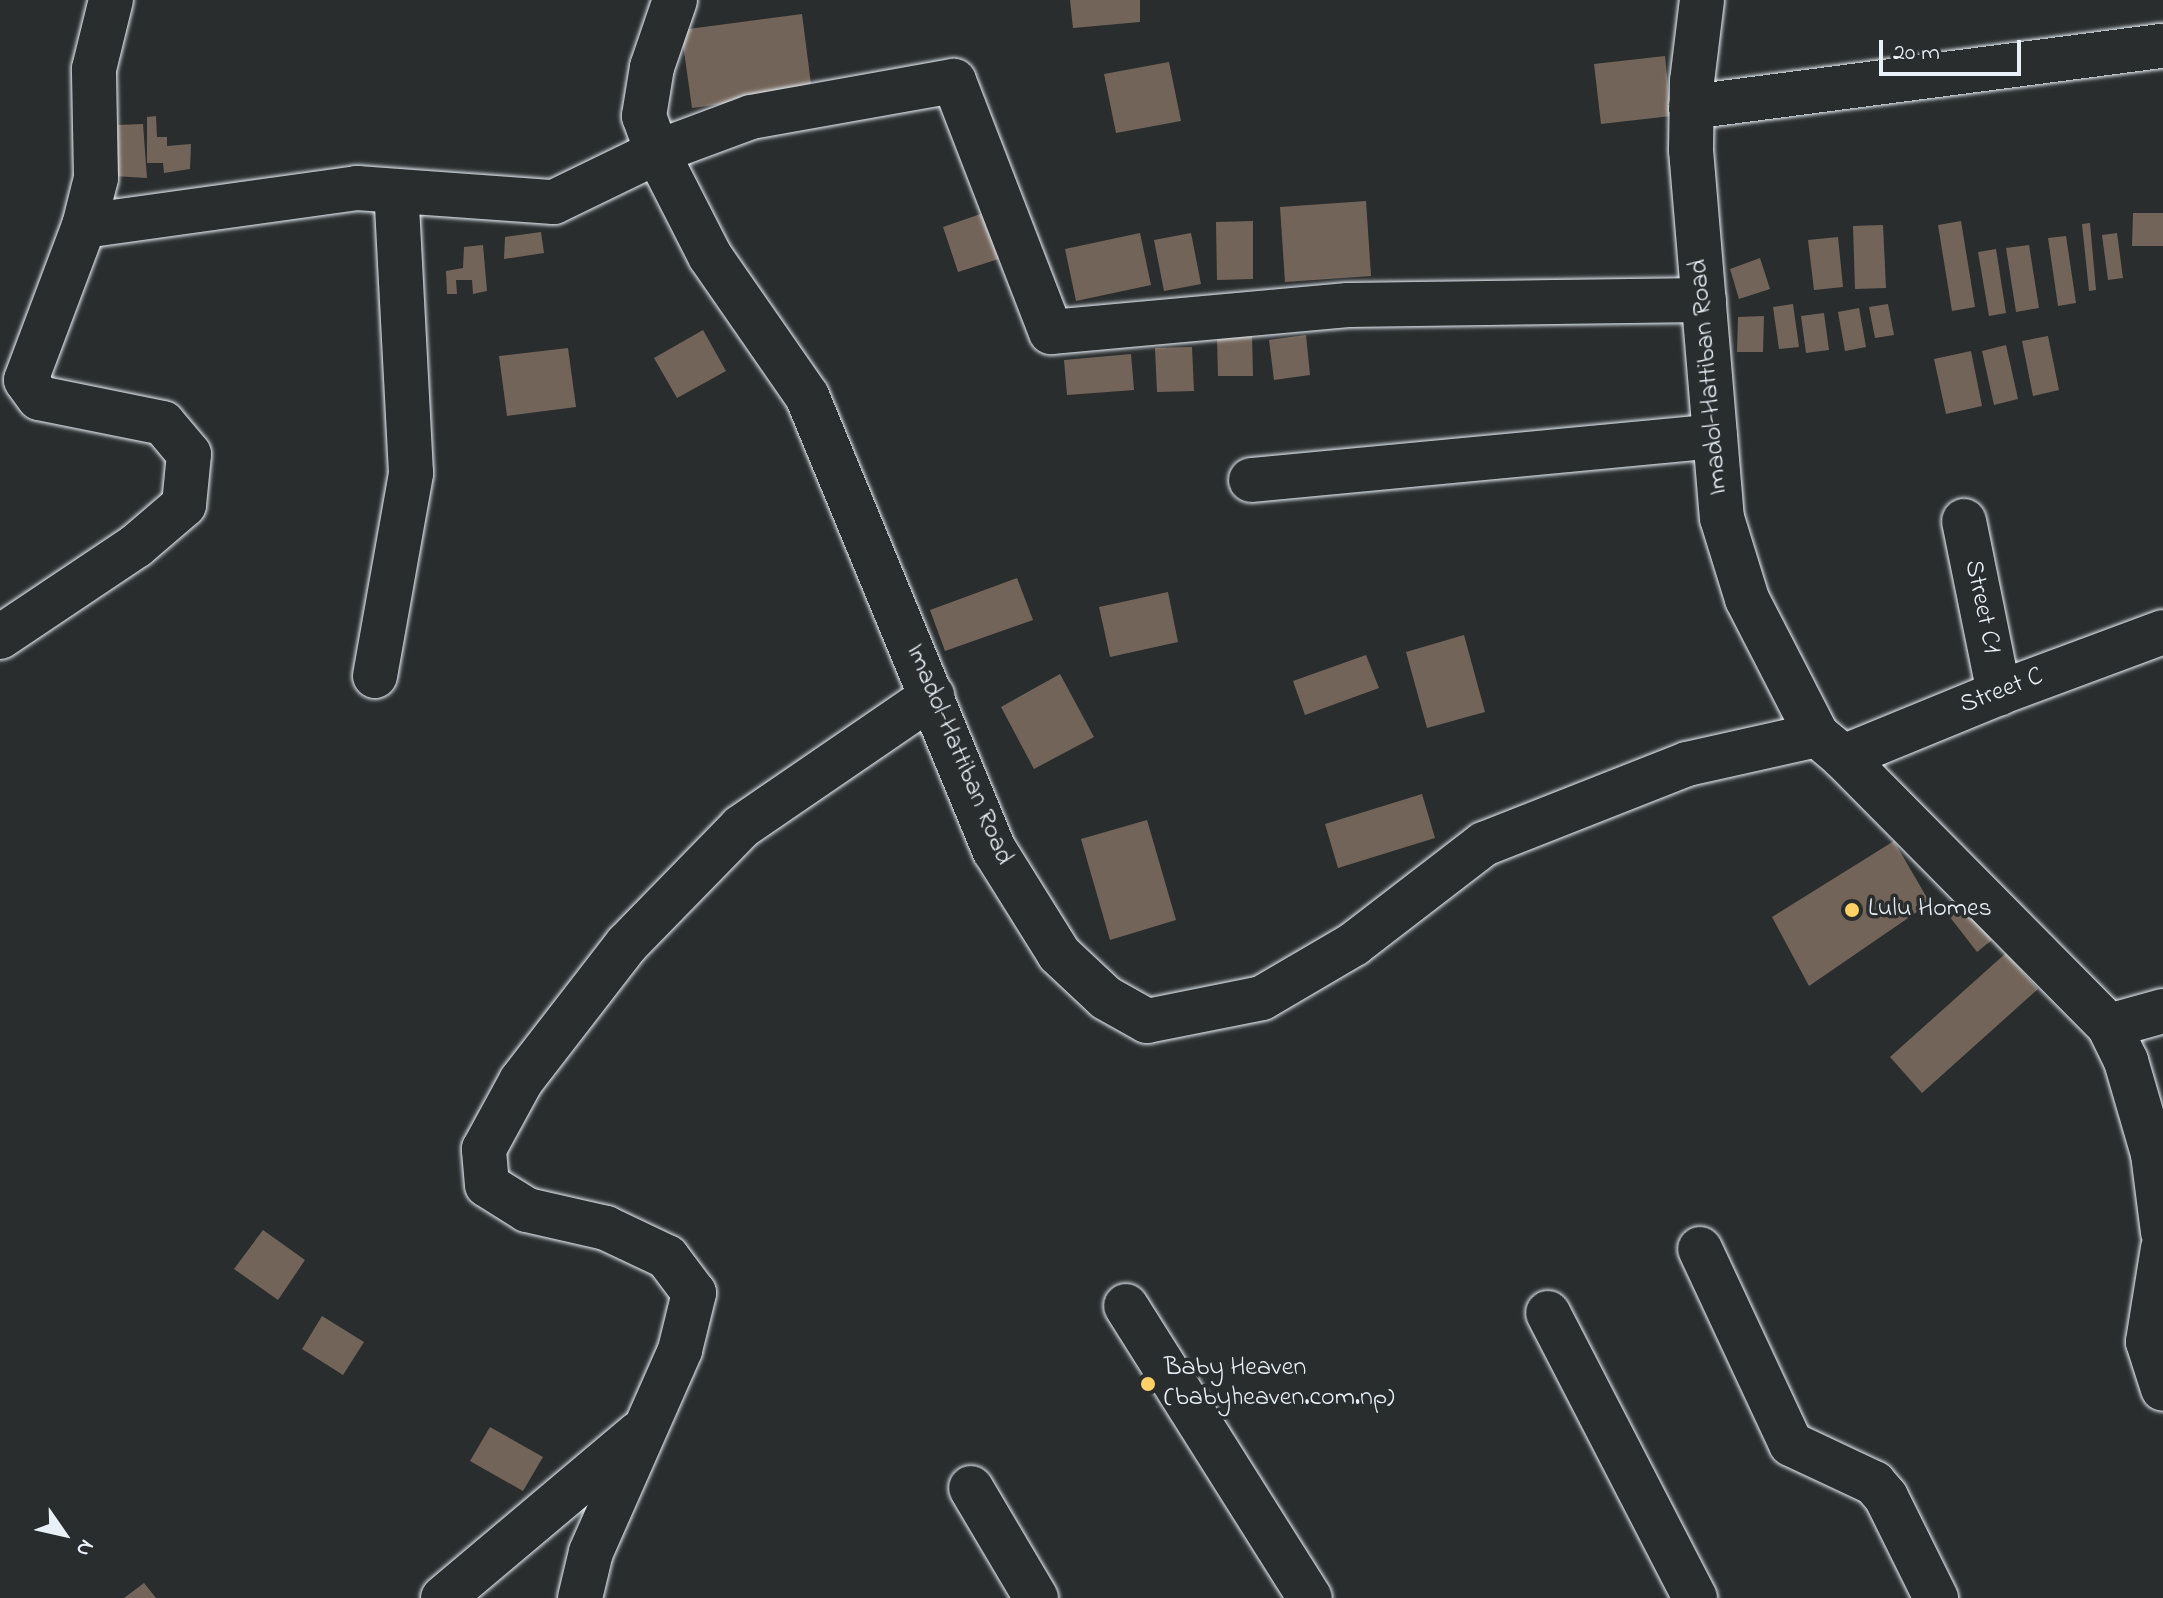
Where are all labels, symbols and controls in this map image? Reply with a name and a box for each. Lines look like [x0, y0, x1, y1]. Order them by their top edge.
scale bar [1883, 24, 2025, 74]
text: 20 m [1893, 36, 1940, 71]
street label: Imadol-Hattiban Road [1684, 258, 1736, 496]
street label: Street C1 [1956, 558, 2006, 656]
street label: Imadol-Hattiban Road [897, 640, 1019, 870]
street label: Street C [1956, 662, 2048, 722]
place label: Lulu Homes [1868, 894, 1992, 926]
marker: Lulu Homes [1843, 901, 1861, 919]
place label: Baby Heaven (babyheaven.com.np) [1164, 1353, 1395, 1414]
marker: Baby Heaven (babyheaven.com.np) [1139, 1375, 1157, 1393]
north arrow [24, 1494, 104, 1574]
text: N [66, 1532, 101, 1563]

